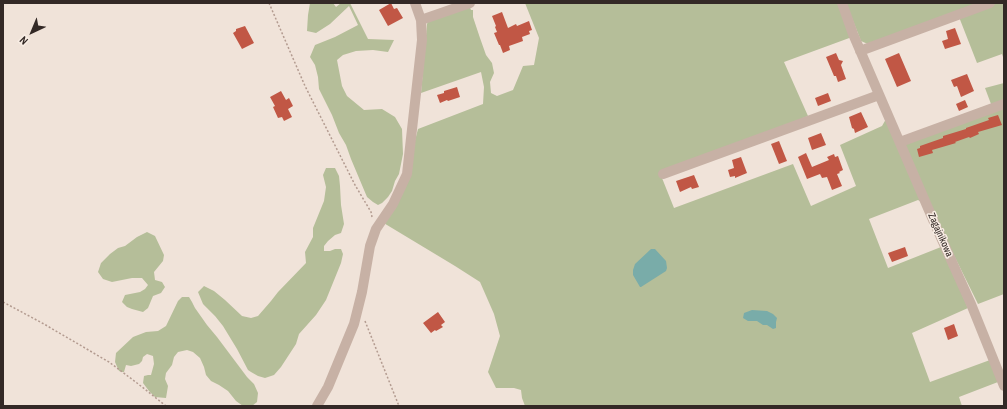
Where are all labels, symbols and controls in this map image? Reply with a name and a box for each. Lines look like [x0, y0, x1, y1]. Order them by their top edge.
north arrow [12, 12, 52, 52]
text: N [16, 33, 31, 48]
street label: Zagajnikowa [925, 211, 955, 259]

